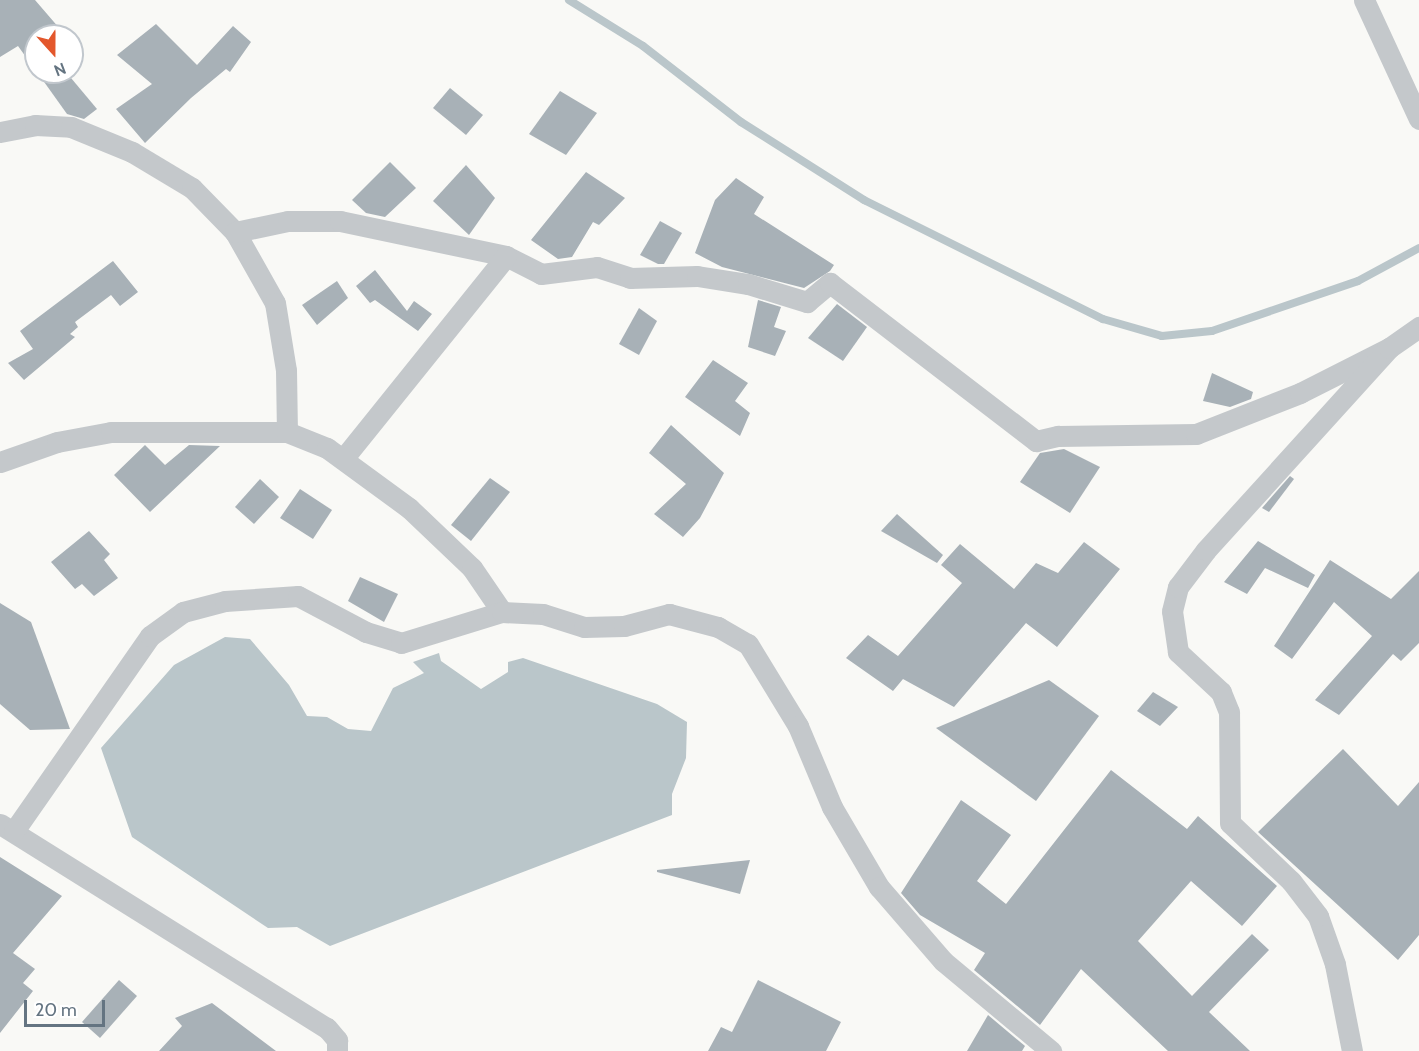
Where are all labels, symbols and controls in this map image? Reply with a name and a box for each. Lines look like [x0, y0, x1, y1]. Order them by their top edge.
north arrow [24, 24, 84, 84]
text: N [51, 59, 69, 80]
scale bar [27, 988, 108, 1026]
text: 20 m [35, 999, 77, 1021]

